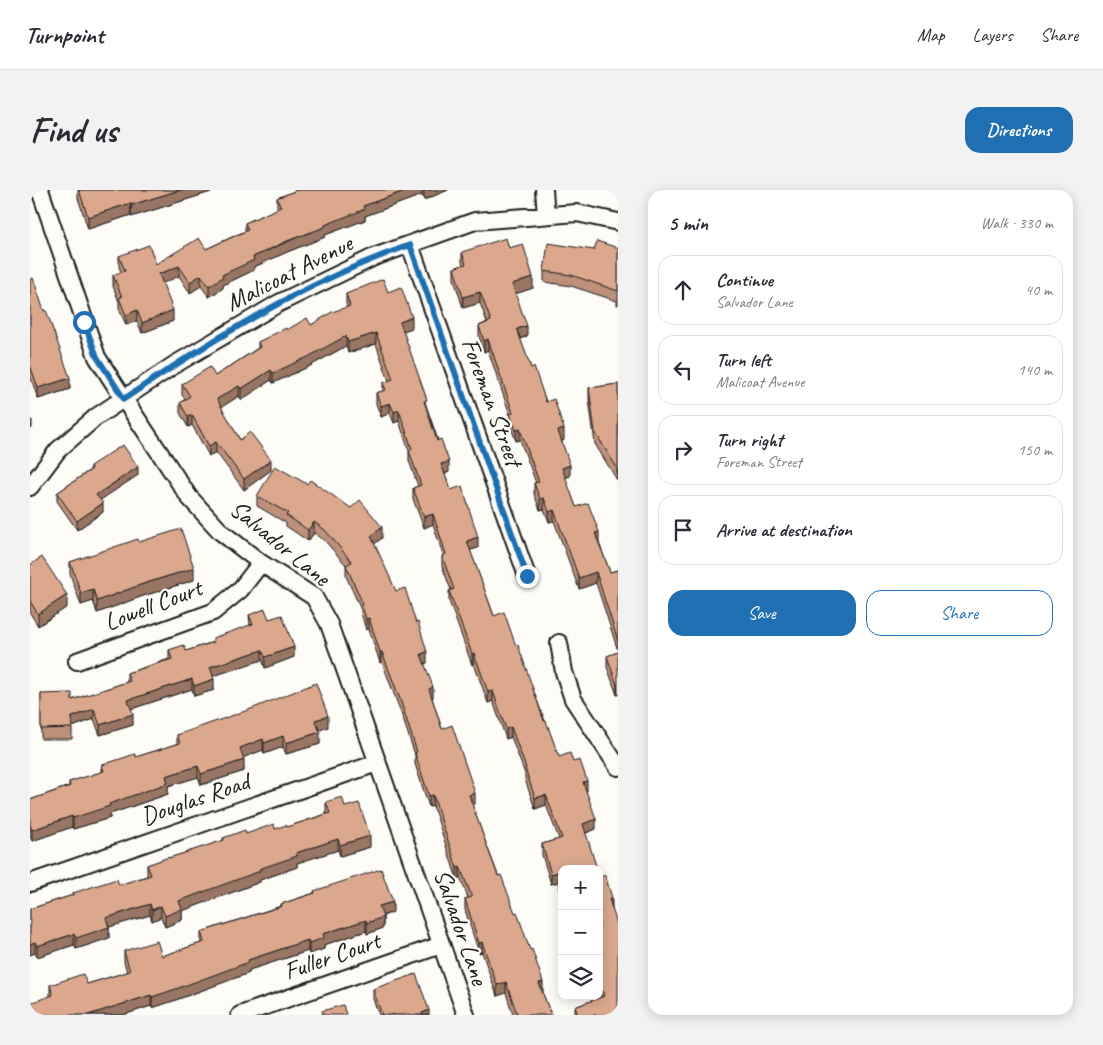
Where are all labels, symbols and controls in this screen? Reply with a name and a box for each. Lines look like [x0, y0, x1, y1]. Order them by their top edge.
text: Turnpoint [25, 20, 104, 50]
text: Map [917, 24, 945, 46]
text: Layers [973, 24, 1012, 46]
text: Share [1040, 24, 1078, 46]
button: Directions [965, 107, 1073, 153]
text: Find us [30, 108, 117, 153]
text: 5 min [668, 210, 708, 236]
text: Walk · 330 m [981, 213, 1053, 233]
street label: Malicoat Avenue [220, 227, 359, 319]
text: Continue [716, 268, 773, 292]
icon: ahead [669, 276, 697, 304]
text: 40 m [1025, 280, 1052, 300]
text: Salvador Lane [716, 292, 793, 312]
route start [73, 311, 96, 334]
street label: Foreman Street [454, 334, 531, 474]
text: Turn left [716, 348, 771, 372]
icon: left [669, 356, 697, 384]
text: 140 m [1018, 360, 1052, 380]
text: Malicoat Avenue [716, 372, 804, 392]
text: Turn right [716, 428, 783, 452]
icon: right [669, 436, 697, 464]
text: 150 m [1018, 440, 1052, 460]
text: Foreman Street [716, 452, 802, 472]
street label: Salvador Lane [223, 493, 338, 594]
icon: arrive [669, 516, 697, 544]
text: Arrive at destination [716, 518, 852, 542]
route end [516, 565, 539, 588]
street label: Lowell Court [100, 571, 209, 638]
button: Save [668, 590, 856, 636]
button: Share [866, 590, 1053, 636]
street label: Douglas Road [137, 764, 257, 832]
street label: Salvador Lane [426, 865, 496, 991]
map controls [558, 865, 603, 1000]
button: + [558, 865, 603, 910]
button: − [558, 910, 603, 955]
street label: Fuller Court [280, 924, 387, 987]
button: layers [558, 955, 603, 1000]

